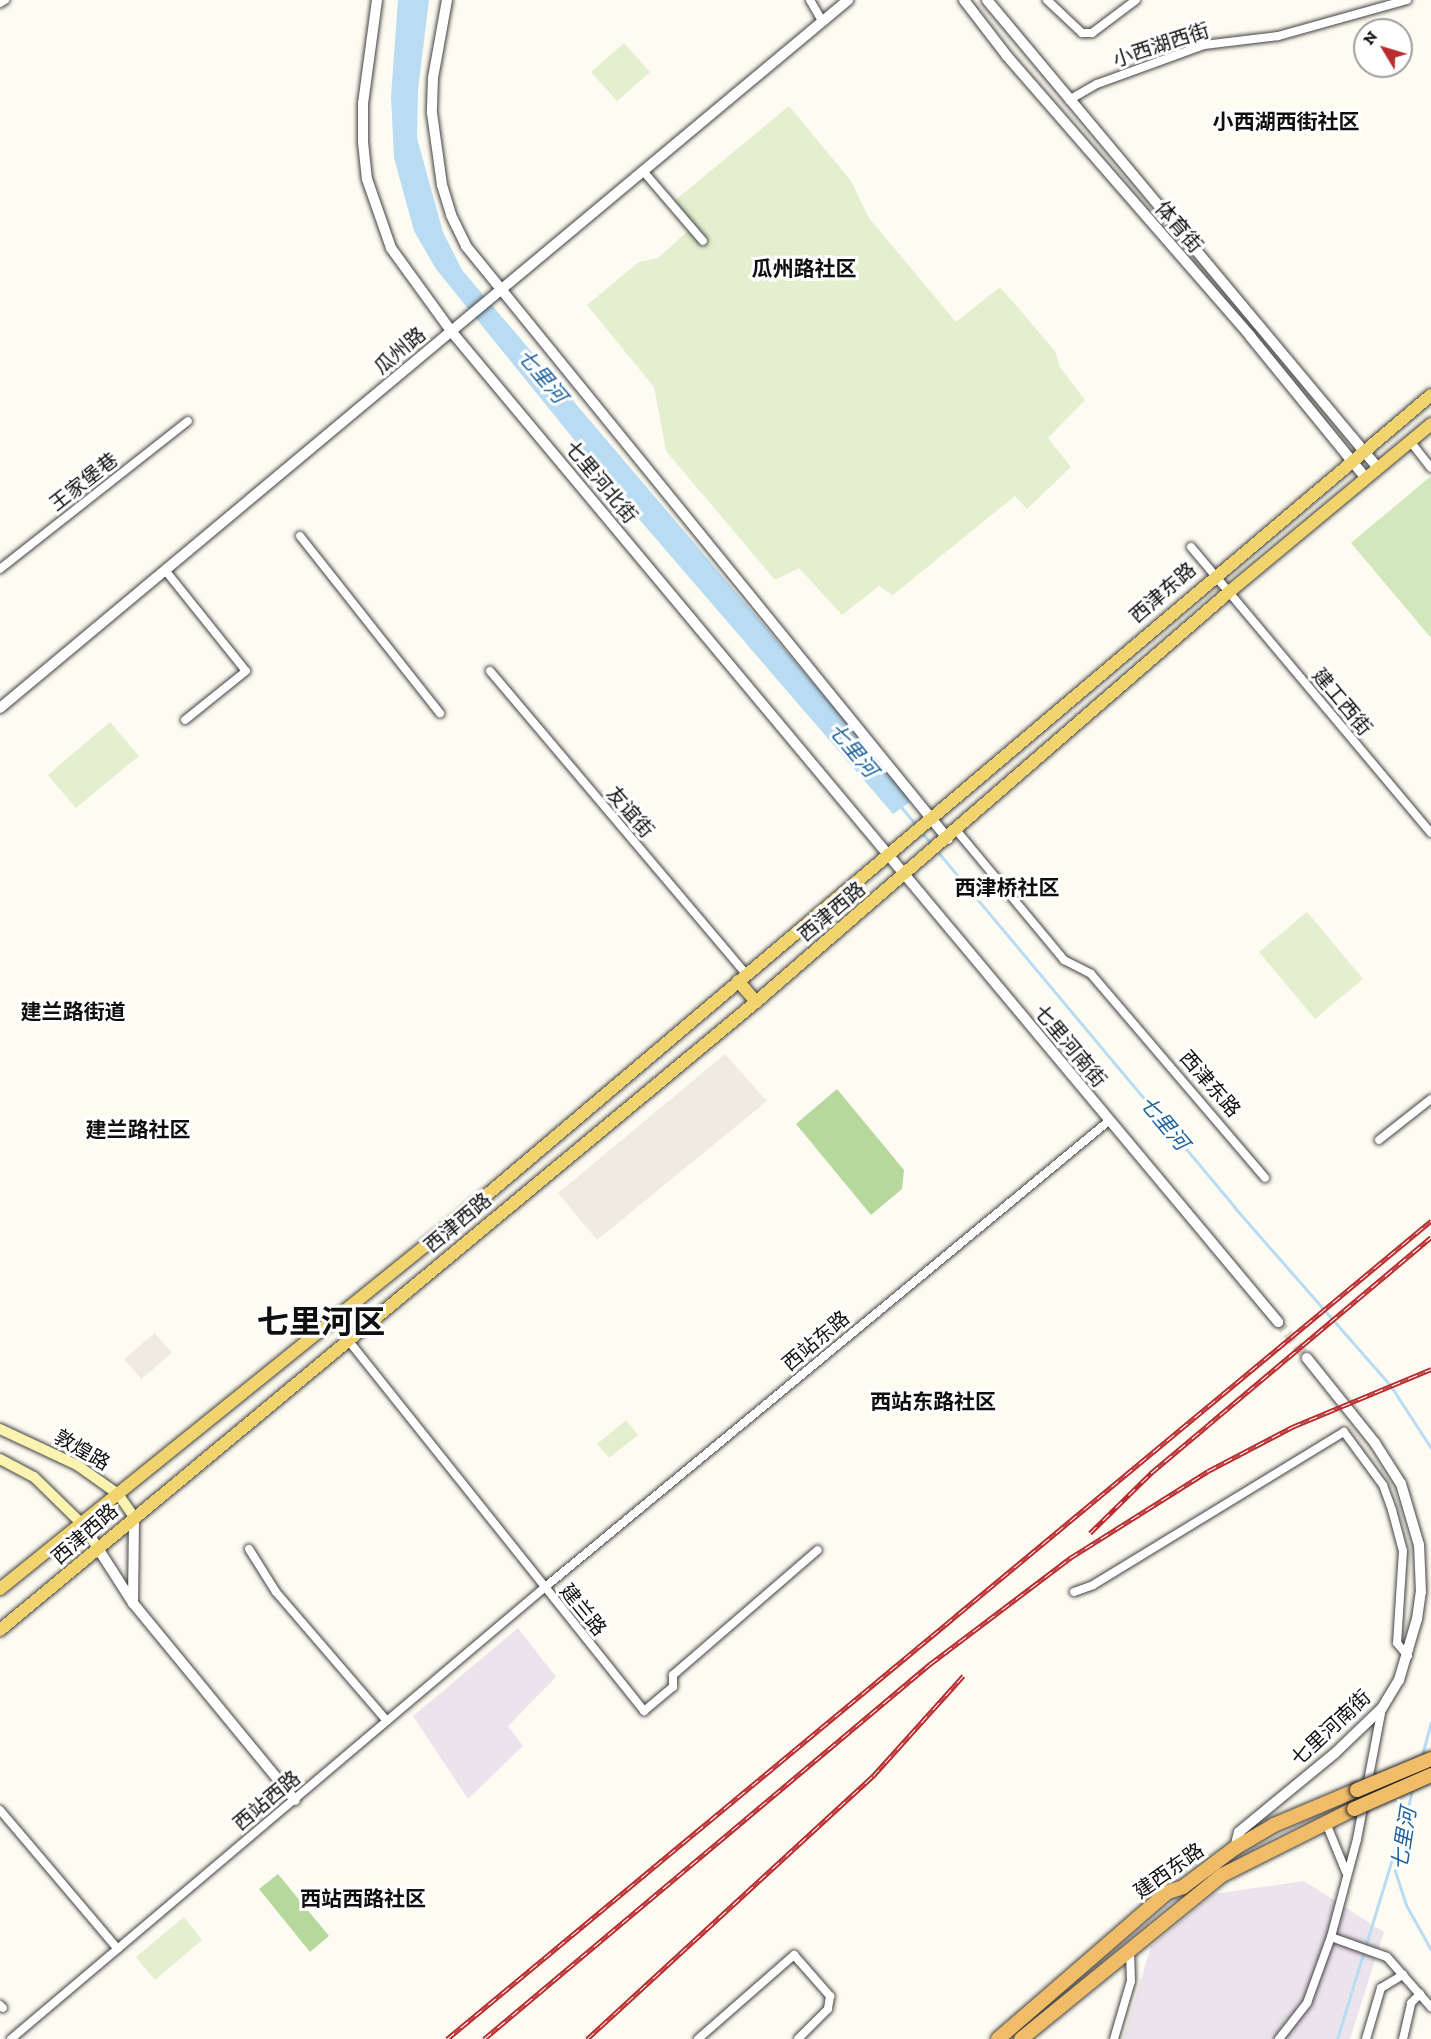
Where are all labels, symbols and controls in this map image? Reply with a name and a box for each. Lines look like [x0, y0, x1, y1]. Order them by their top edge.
street label: 小西湖西街 [1110, 18, 1212, 72]
north arrow [1353, 18, 1413, 78]
text: N [1359, 27, 1381, 48]
district label: 小西湖西街社区 [1213, 109, 1359, 135]
street label: 体育街 [1150, 196, 1208, 258]
district label: 瓜州路社区 [752, 256, 856, 282]
street label: 瓜州路 [369, 323, 431, 379]
water label: 七里河 [512, 344, 572, 408]
street label: 七里河北街 [560, 436, 642, 528]
street label: 王家堡巷 [45, 448, 123, 516]
street label: 西津东路 [1125, 558, 1201, 628]
street label: 建工西街 [1307, 664, 1377, 740]
water label: 七里河 [823, 718, 883, 782]
street label: 友谊街 [601, 781, 659, 843]
district label: 西津桥社区 [955, 875, 1059, 901]
street label: 西津西路 [794, 877, 870, 947]
district label: 建兰路街道 [21, 999, 125, 1025]
street label: 七里河南街 [1029, 1000, 1111, 1092]
street label: 西津东路 [1175, 1046, 1245, 1122]
water label: 七里河 [1134, 1091, 1194, 1155]
district label: 建兰路社区 [86, 1117, 190, 1143]
street label: 西津西路 [420, 1188, 496, 1258]
district label: 七里河区 [257, 1303, 385, 1341]
street label: 西站东路 [778, 1306, 854, 1376]
district label: 西站东路社区 [870, 1389, 996, 1415]
street label: 敦煌路 [50, 1425, 114, 1475]
street label: 西津西路 [47, 1499, 123, 1569]
street label: 建兰路 [555, 1579, 611, 1641]
street label: 七里河南街 [1286, 1685, 1376, 1771]
street label: 西站西路 [229, 1766, 305, 1836]
water label: 七里河 [1387, 1806, 1421, 1872]
street label: 建西东路 [1129, 1838, 1209, 1904]
district label: 西站西路社区 [300, 1886, 426, 1912]

